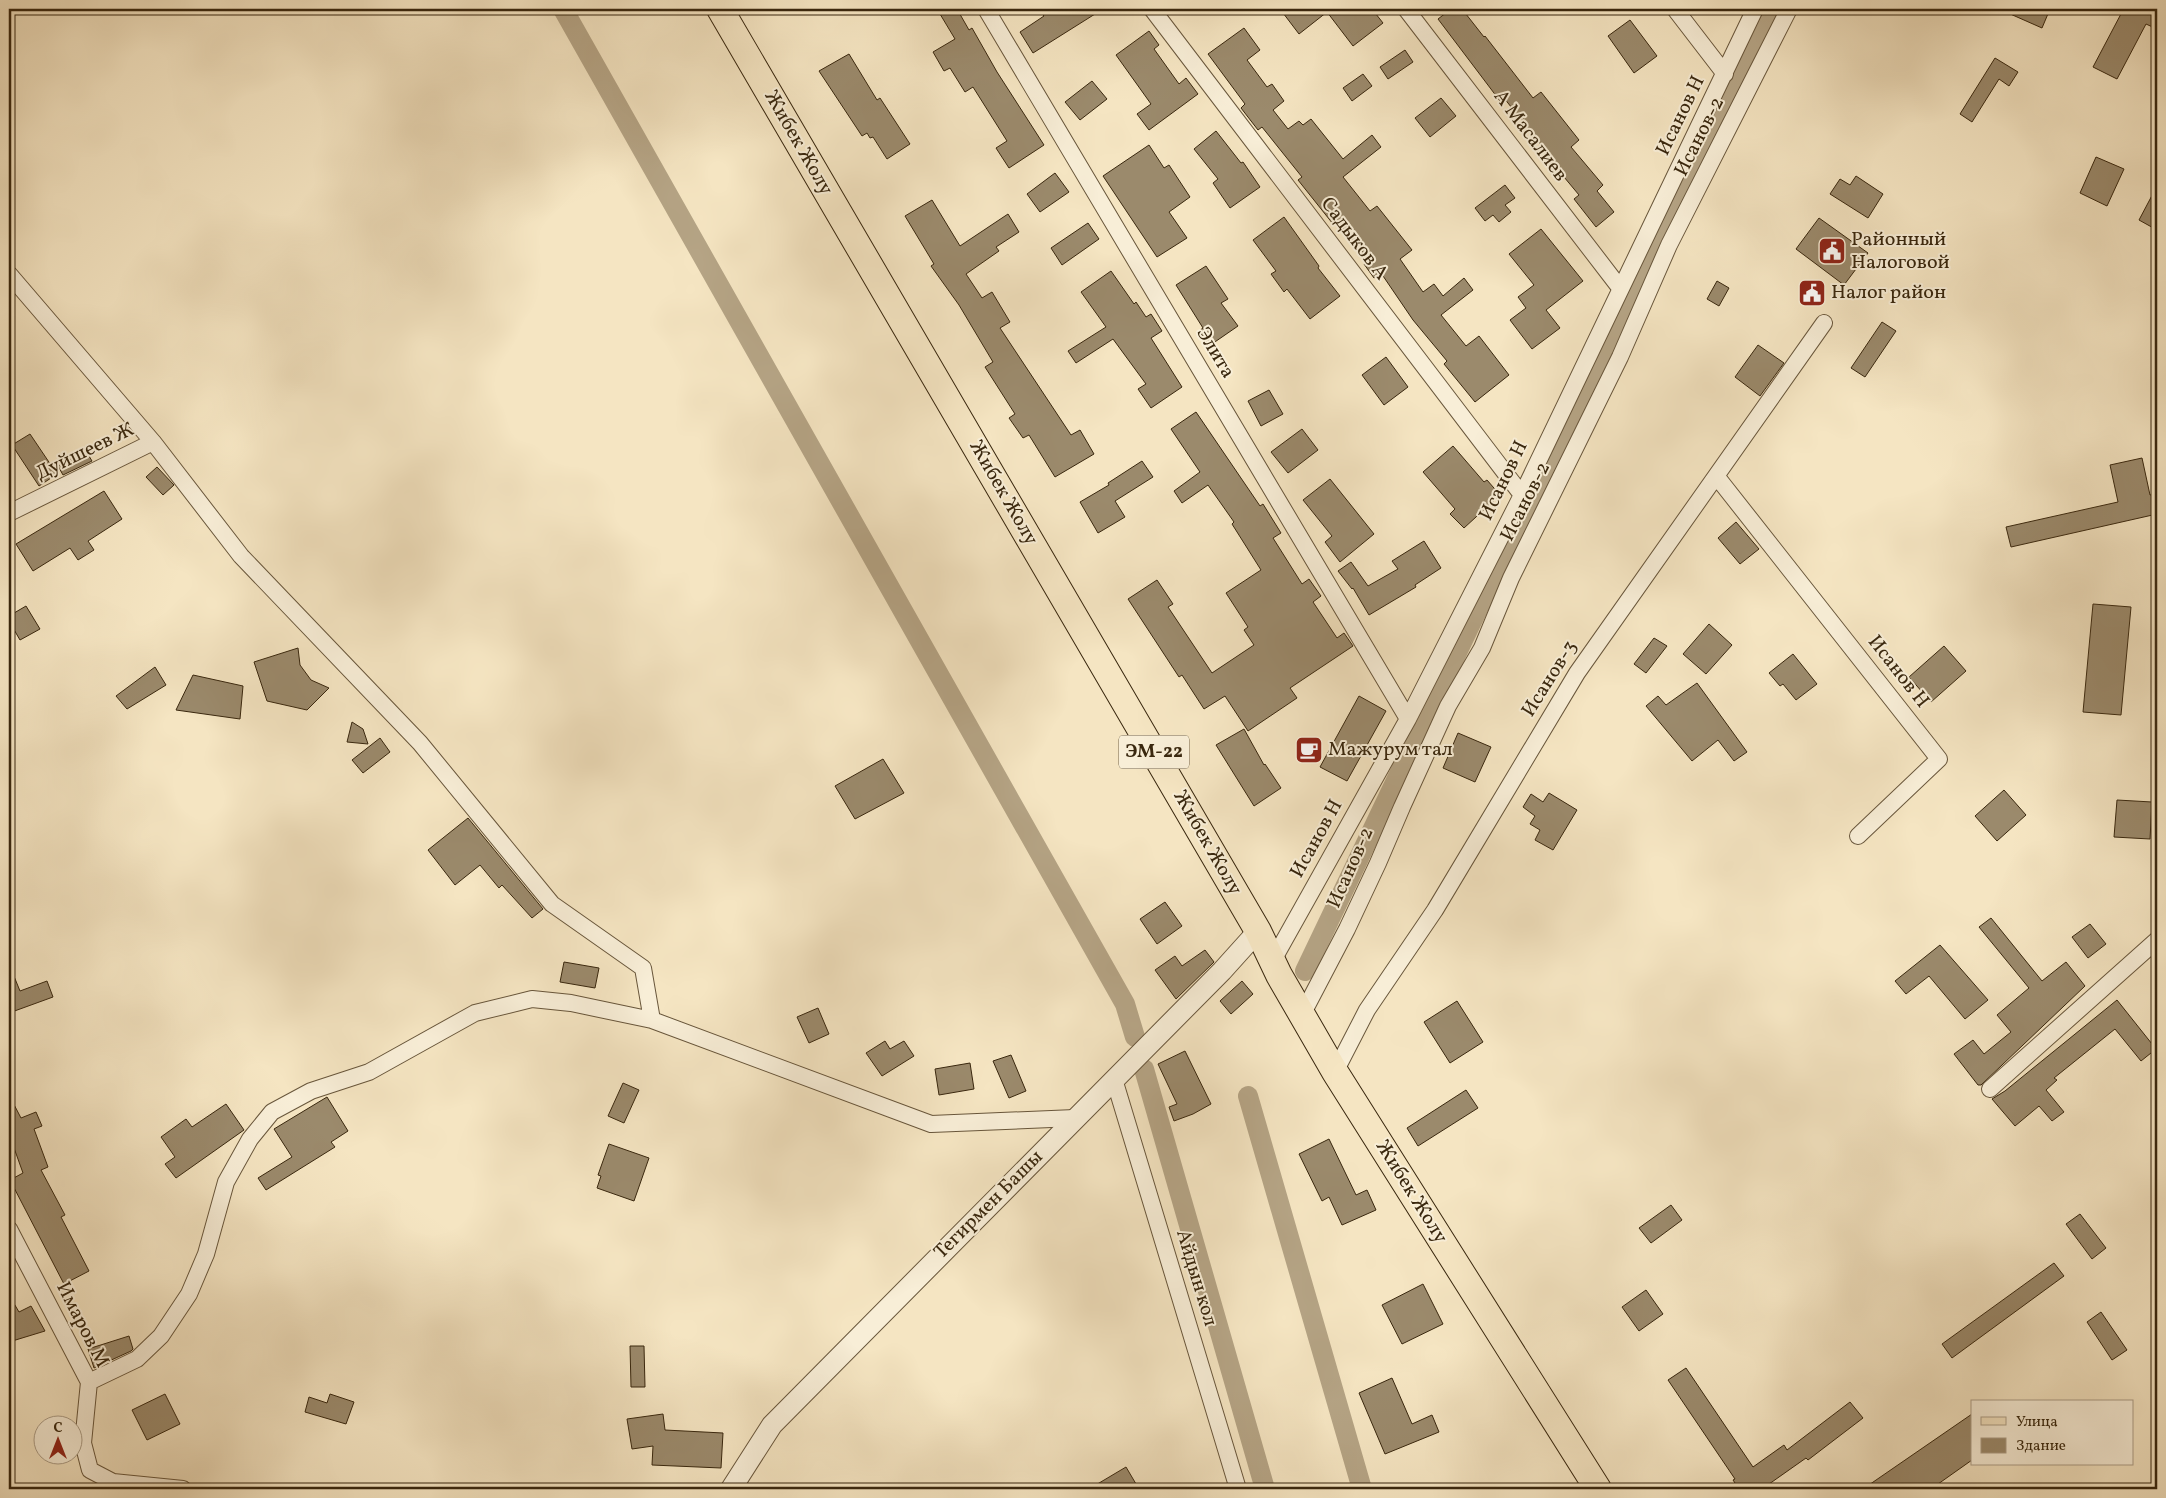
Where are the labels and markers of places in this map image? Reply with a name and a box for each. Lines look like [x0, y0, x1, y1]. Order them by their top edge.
place label: Районный Налоговой [1851, 226, 1950, 277]
public building icon: Районный Налоговой [1817, 236, 1847, 266]
public building icon: Налог район [1797, 278, 1827, 308]
place label: Налог район [1831, 279, 1946, 307]
cafe icon: Мажурум тал [1294, 735, 1324, 765]
place label: Мажурум тал [1328, 736, 1453, 764]

